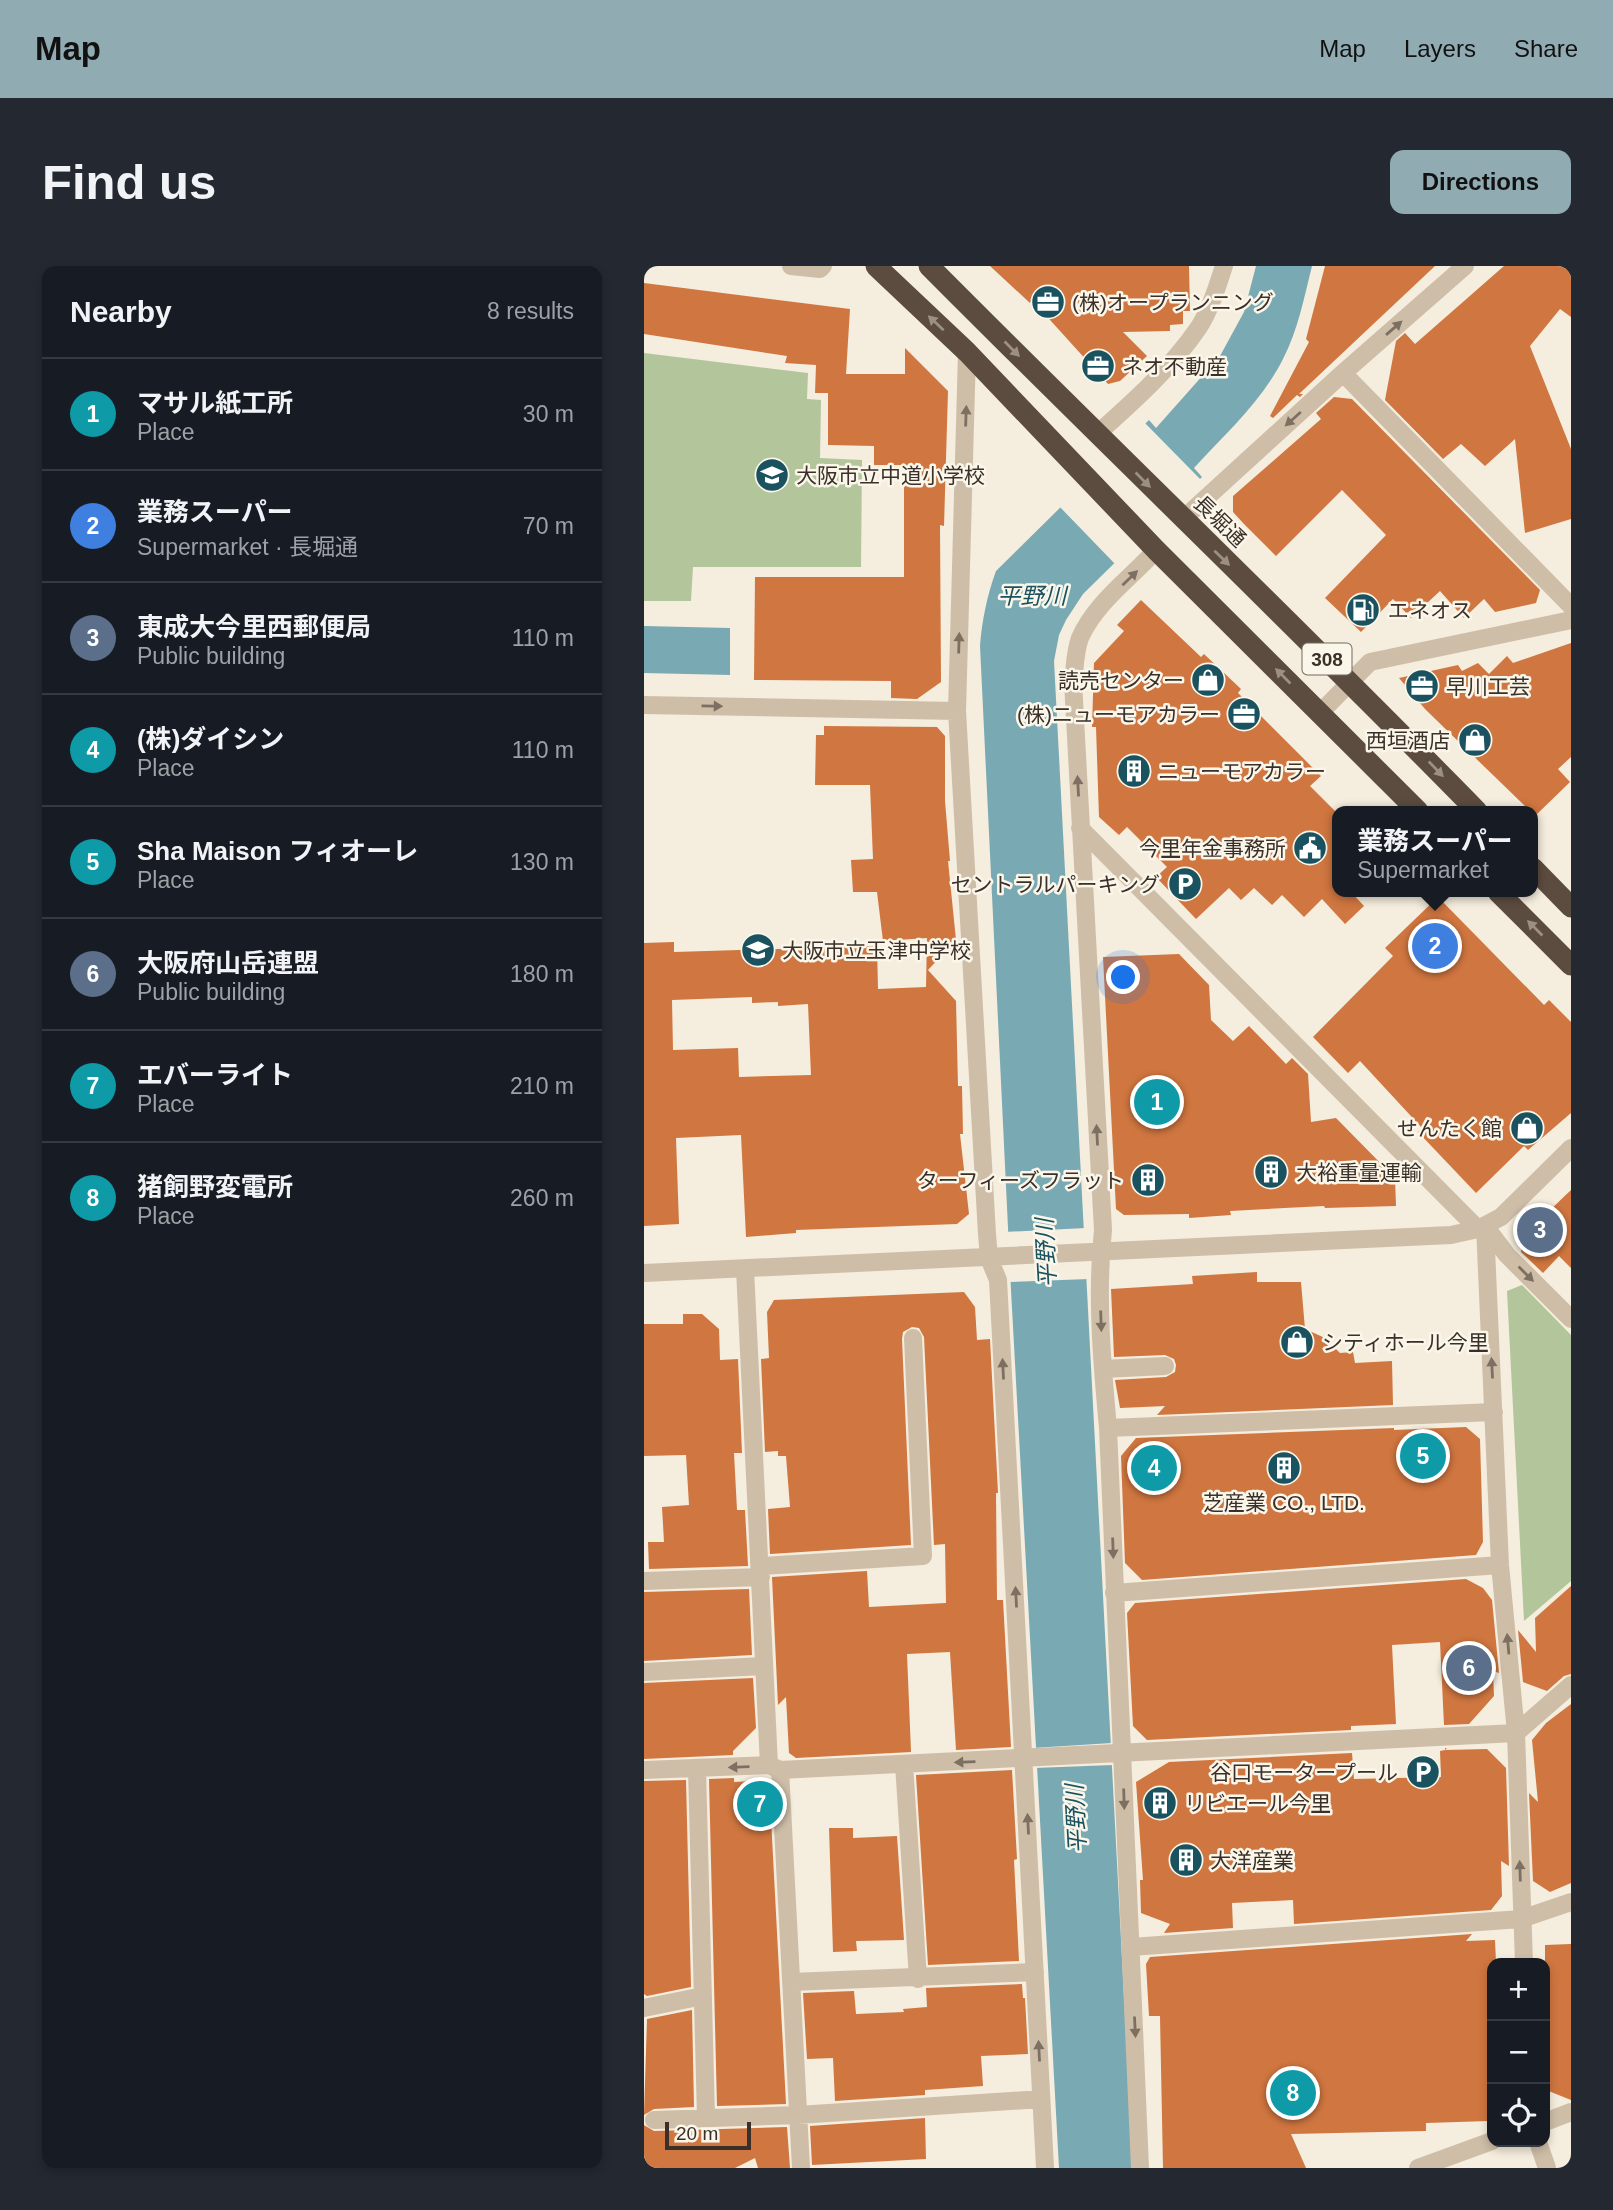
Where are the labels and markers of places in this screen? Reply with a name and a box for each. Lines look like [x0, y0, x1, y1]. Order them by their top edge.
office icon: (株)オープランニング [1029, 283, 1067, 321]
place label: (株)オープランニング [1072, 291, 1274, 314]
office icon: ネオ不動産 [1079, 347, 1117, 385]
place label: ネオ不動産 [1122, 355, 1227, 378]
school or university icon: 大阪市立中道小学校 [753, 456, 791, 494]
place label: 大阪市立中道小学校 [796, 464, 985, 487]
fuel station icon: エネオス [1344, 591, 1382, 629]
place label: エネオス [1388, 599, 1472, 622]
shop icon: 読売センター [1189, 661, 1227, 699]
office icon: 早川工芸 [1403, 667, 1441, 705]
place label: 読売センター [1058, 669, 1184, 692]
place label: 早川工芸 [1446, 675, 1530, 698]
office icon: (株)ニューモアカラー [1225, 695, 1263, 733]
place label: (株)ニューモアカラー [1017, 703, 1220, 726]
shop icon: 西垣酒店 [1456, 721, 1494, 759]
place label: 西垣酒店 [1366, 729, 1450, 752]
building icon: ニューモアカラー [1115, 752, 1153, 790]
place label: ニューモアカラー [1158, 760, 1326, 783]
public building icon: 今里年金事務所 [1291, 829, 1329, 867]
place label: 今里年金事務所 [1139, 837, 1286, 860]
parking icon: セントラルパーキング [1166, 865, 1204, 903]
place label: セントラルパーキング [951, 873, 1160, 896]
pin: 2 [1412, 920, 1458, 972]
school or university icon: 大阪市立玉津中学校 [739, 931, 777, 969]
place label: 大阪市立玉津中学校 [782, 939, 971, 962]
pin: 1 [1134, 1076, 1180, 1128]
shop icon: せんたく館 [1508, 1109, 1546, 1147]
place label: せんたく館 [1397, 1117, 1502, 1140]
building icon: 大裕重量運輸 [1252, 1153, 1290, 1191]
building icon: ターフィーズフラット [1129, 1161, 1167, 1199]
place label: 大裕重量運輸 [1296, 1161, 1422, 1184]
place label: ターフィーズフラット [917, 1169, 1124, 1192]
pin: 3 [1517, 1204, 1563, 1256]
shop icon: シティホール今里 [1278, 1323, 1316, 1361]
place label: シティホール今里 [1322, 1331, 1489, 1354]
pin: 5 [1400, 1430, 1446, 1482]
pin: 4 [1131, 1442, 1177, 1494]
building icon: 芝産業 CO., LTD. [1265, 1449, 1303, 1487]
place label: 芝産業 CO., LTD. [1203, 1491, 1365, 1514]
pin: 6 [1446, 1642, 1492, 1694]
parking icon: 谷口モータープール [1404, 1753, 1442, 1791]
place label: 谷口モータープール [1210, 1761, 1398, 1784]
pin: 7 [737, 1778, 783, 1830]
building icon: リビエール今里 [1141, 1784, 1179, 1822]
place label: リビエール今里 [1184, 1792, 1331, 1815]
building icon: 大洋産業 [1167, 1841, 1205, 1879]
place label: 大洋産業 [1210, 1849, 1294, 1872]
pin: 8 [1270, 2067, 1316, 2119]

